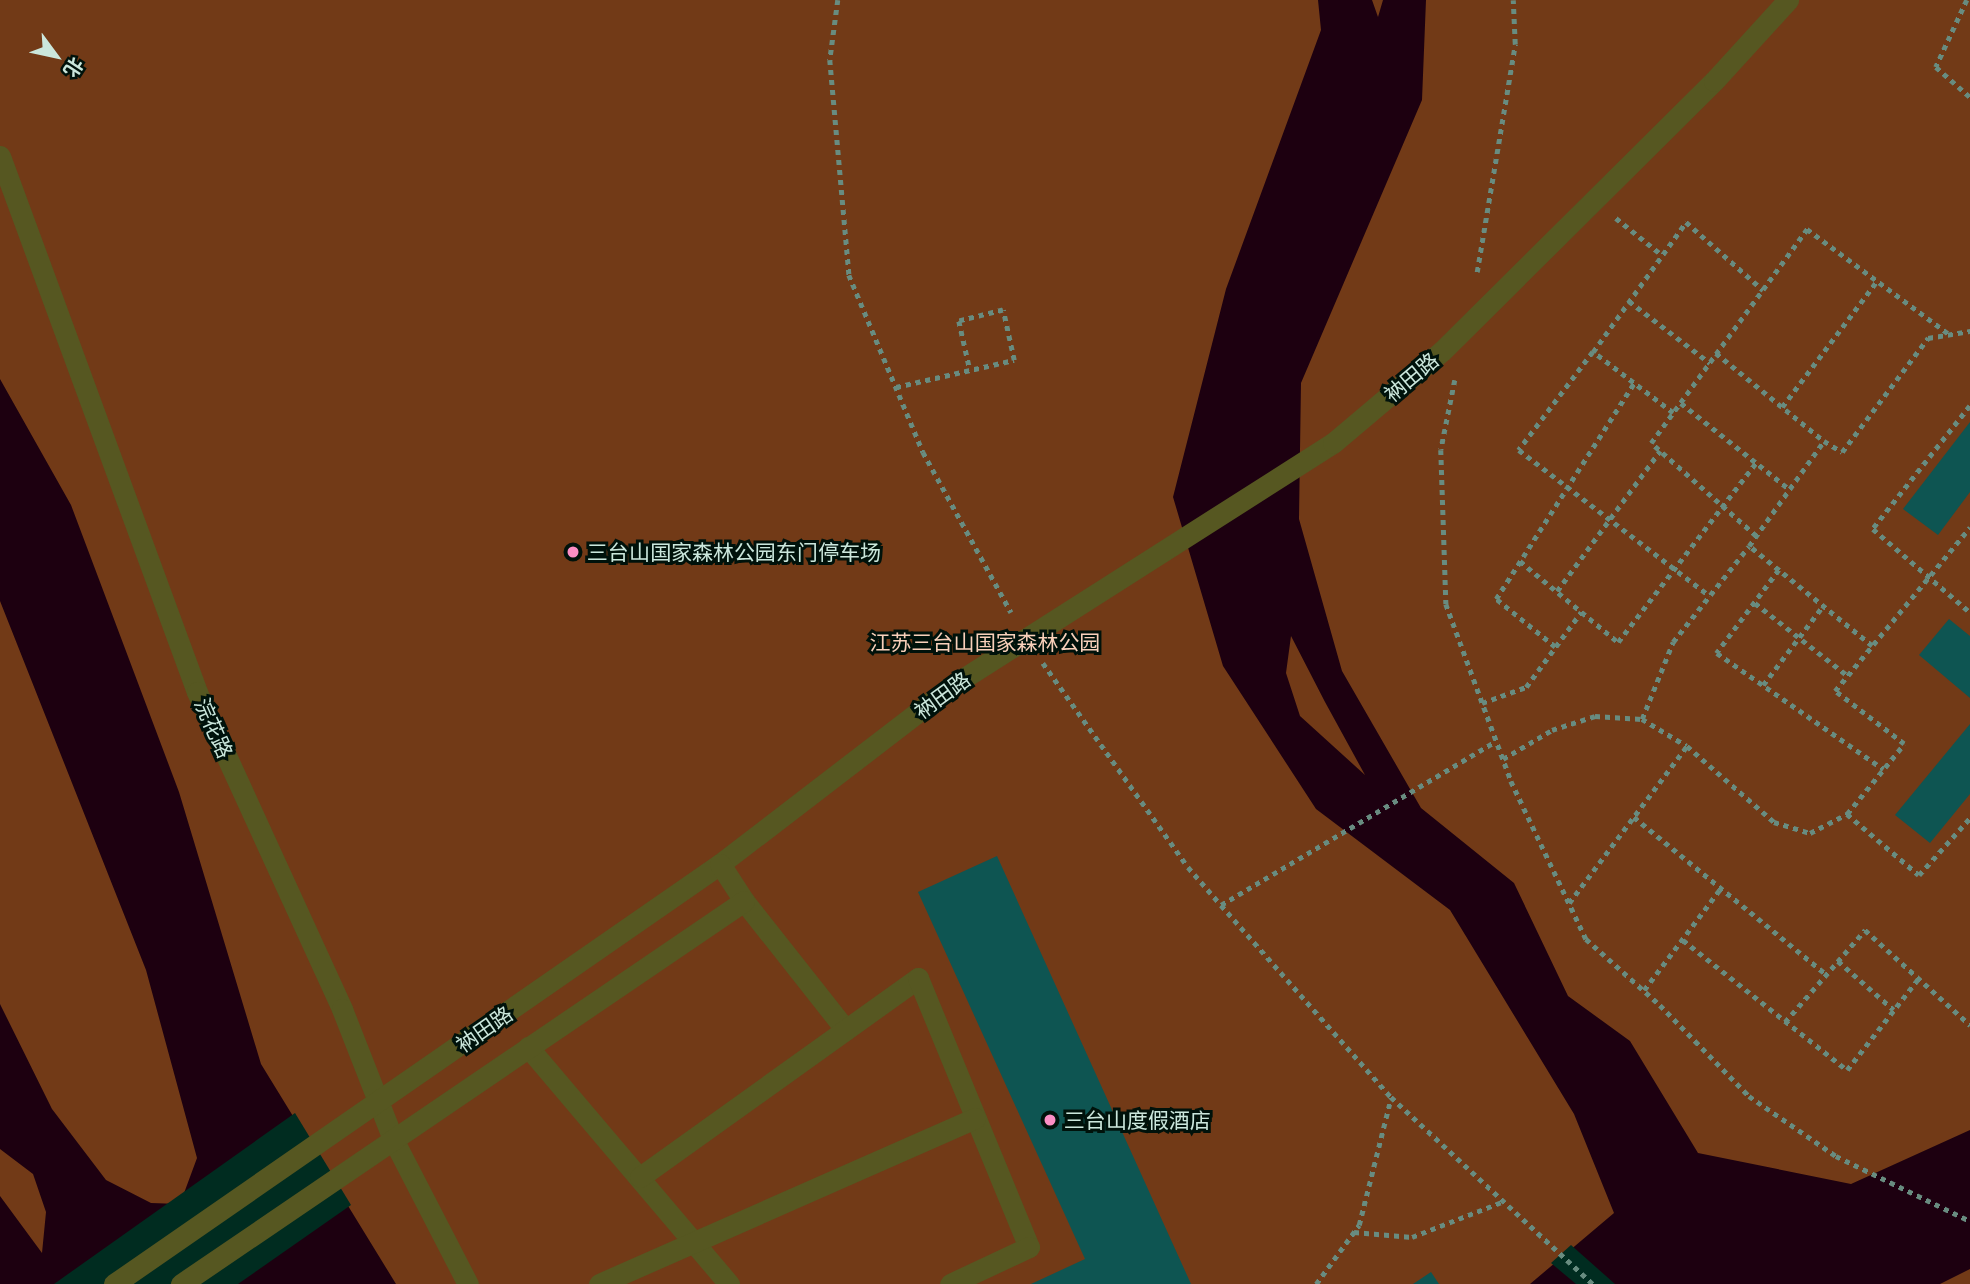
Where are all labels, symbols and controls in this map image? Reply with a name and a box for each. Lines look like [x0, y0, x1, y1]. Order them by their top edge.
north arrow [21, 21, 91, 91]
text: 北 [58, 53, 89, 82]
street label: 衲田路 [1379, 347, 1443, 407]
place label: 三台山国家森林公园东门停车场 [587, 539, 881, 565]
marker: 三台山国家森林公园东门停车场 [565, 544, 581, 560]
park label: 江苏三台山国家森林公园 [870, 629, 1100, 655]
street label: 衲田路 [909, 666, 975, 724]
street label: 浣花路 [190, 694, 238, 762]
street label: 衲田路 [451, 1001, 517, 1057]
place label: 三台山度假酒店 [1064, 1107, 1211, 1133]
marker: 三台山度假酒店 [1042, 1112, 1058, 1128]

